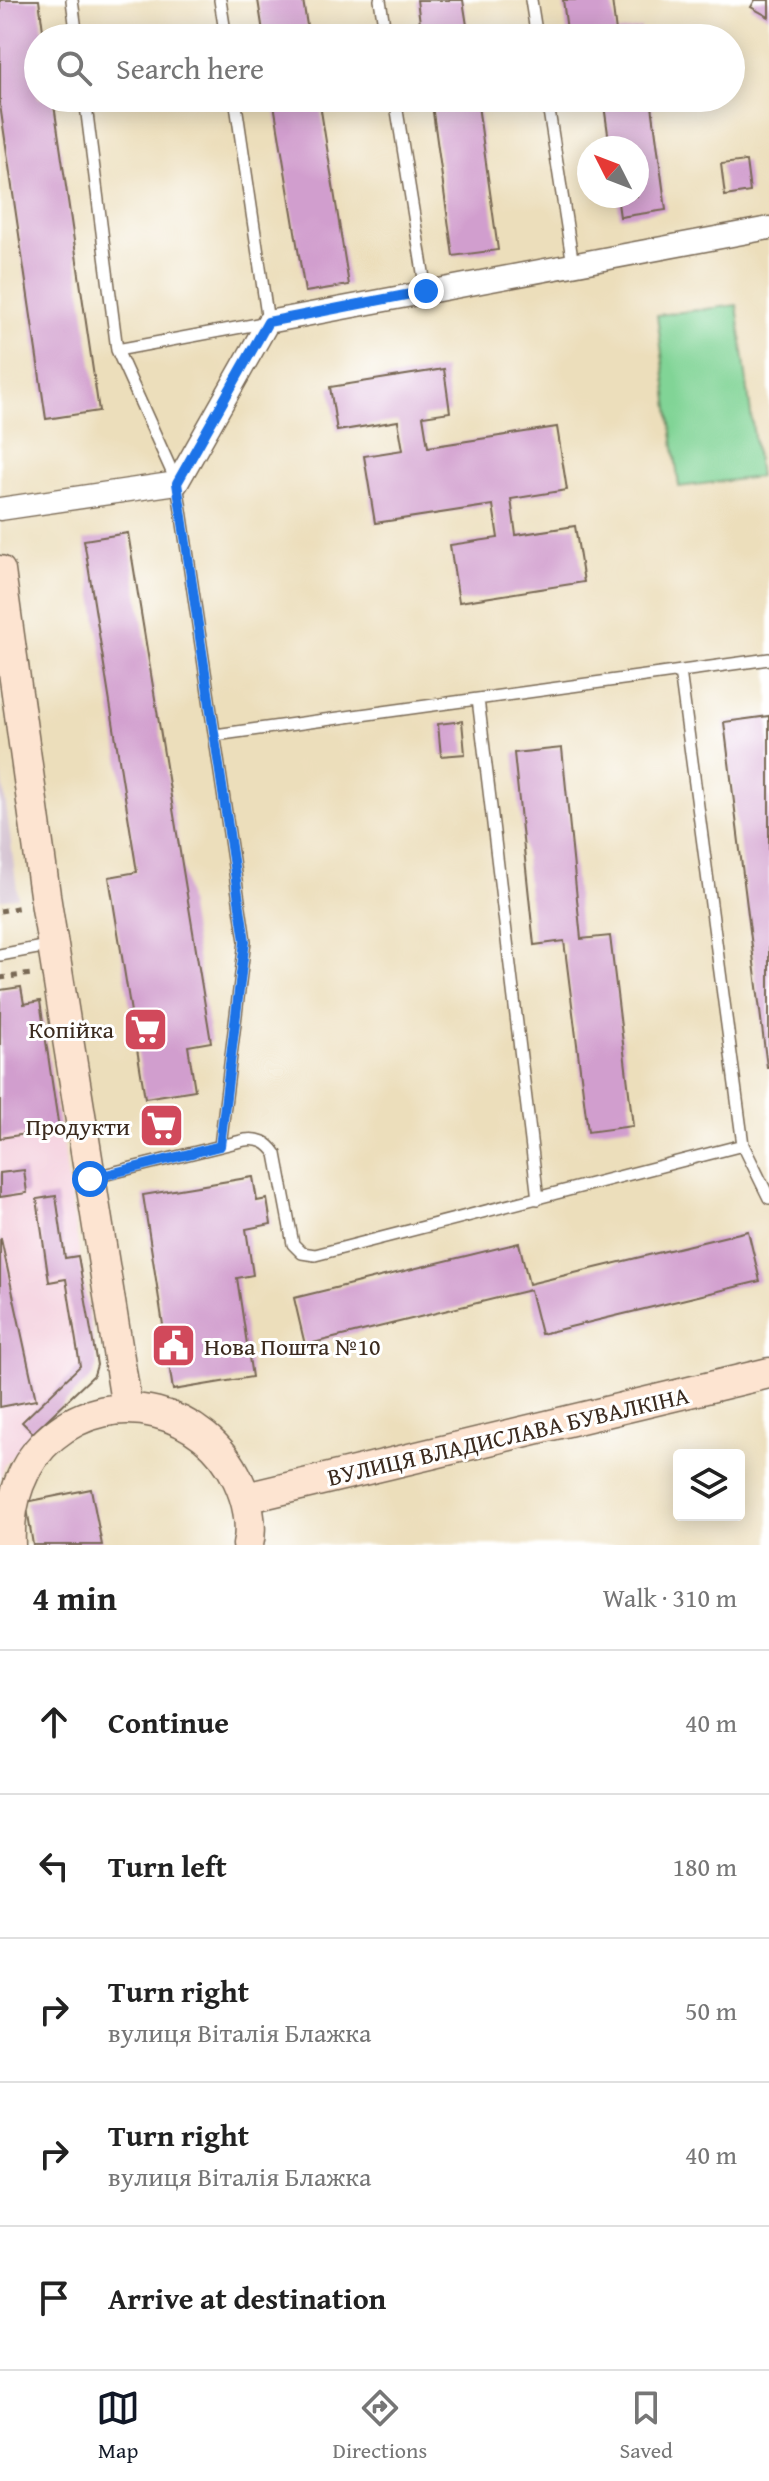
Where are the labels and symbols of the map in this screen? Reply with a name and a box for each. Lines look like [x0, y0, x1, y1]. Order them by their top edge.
north arrow [577, 136, 649, 208]
route end [408, 273, 444, 309]
supermarket icon: Копійка [121, 1005, 169, 1053]
place label: Копійка [28, 1012, 115, 1047]
supermarket icon: Продукти [137, 1102, 185, 1150]
place label: Продукти [26, 1109, 130, 1144]
route start [72, 1161, 108, 1197]
public building icon: Нова Пошта №10 [149, 1322, 197, 1370]
place label: Нова Пошта №10 [204, 1329, 381, 1364]
street label: ВУЛИЦЯ ВЛАДИСЛАВА БУВАЛКІНА [324, 1377, 693, 1495]

